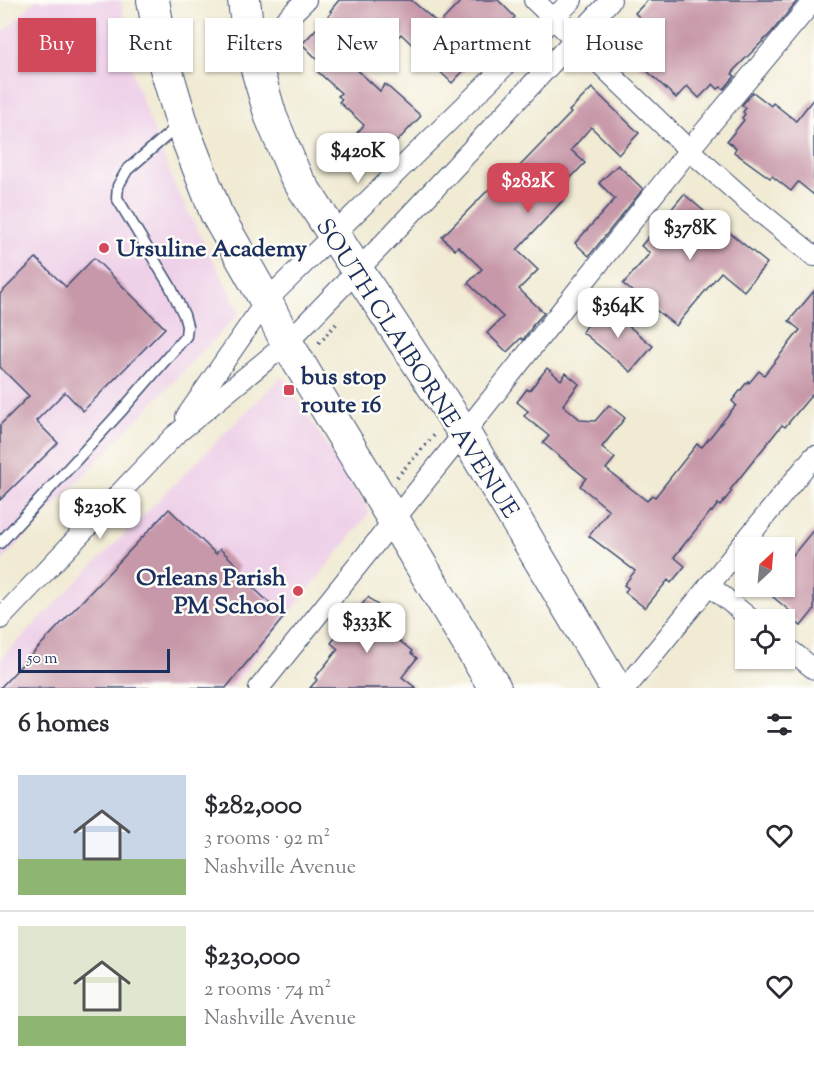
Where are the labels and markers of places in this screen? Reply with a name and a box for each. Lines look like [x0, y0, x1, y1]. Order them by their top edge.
pin: $420K [316, 133, 400, 184]
pin: $282K [486, 163, 570, 214]
pin: $378K [648, 210, 732, 261]
place label: Ursuline Academy [116, 233, 307, 267]
marker: Ursuline Academy [97, 241, 111, 255]
pin: $364K [576, 288, 660, 339]
place label: bus stop route 16 [300, 361, 386, 423]
marker: bus stop route 16 [282, 383, 296, 397]
pin: $230K [58, 489, 142, 540]
place label: Orleans Parish PM School [136, 562, 287, 624]
marker: Orleans Parish PM School [291, 584, 305, 598]
pin: $333K [325, 603, 409, 654]

